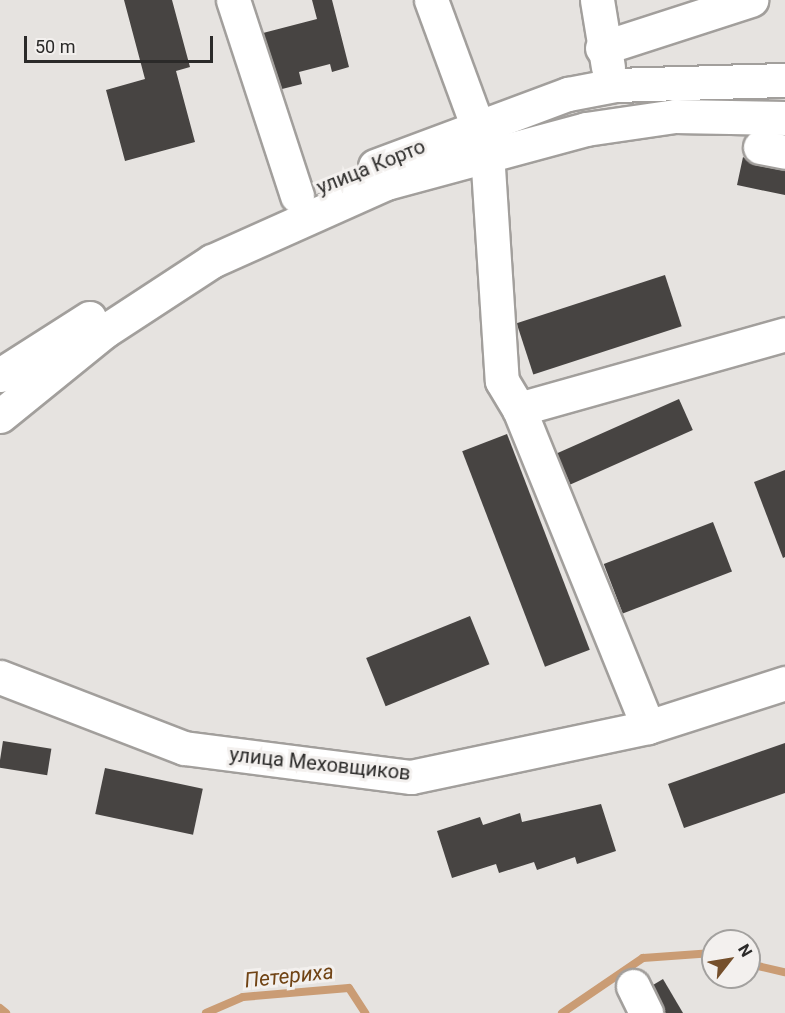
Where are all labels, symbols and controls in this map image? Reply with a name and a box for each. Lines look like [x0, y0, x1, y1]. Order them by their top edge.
scale bar [27, 24, 216, 62]
text: 50 m [35, 36, 75, 57]
street label: улица Корто [313, 134, 429, 200]
street label: улица Меховщиков [228, 743, 412, 785]
north arrow [701, 929, 761, 989]
text: N [734, 941, 756, 960]
water label: Петериха [243, 959, 335, 993]

